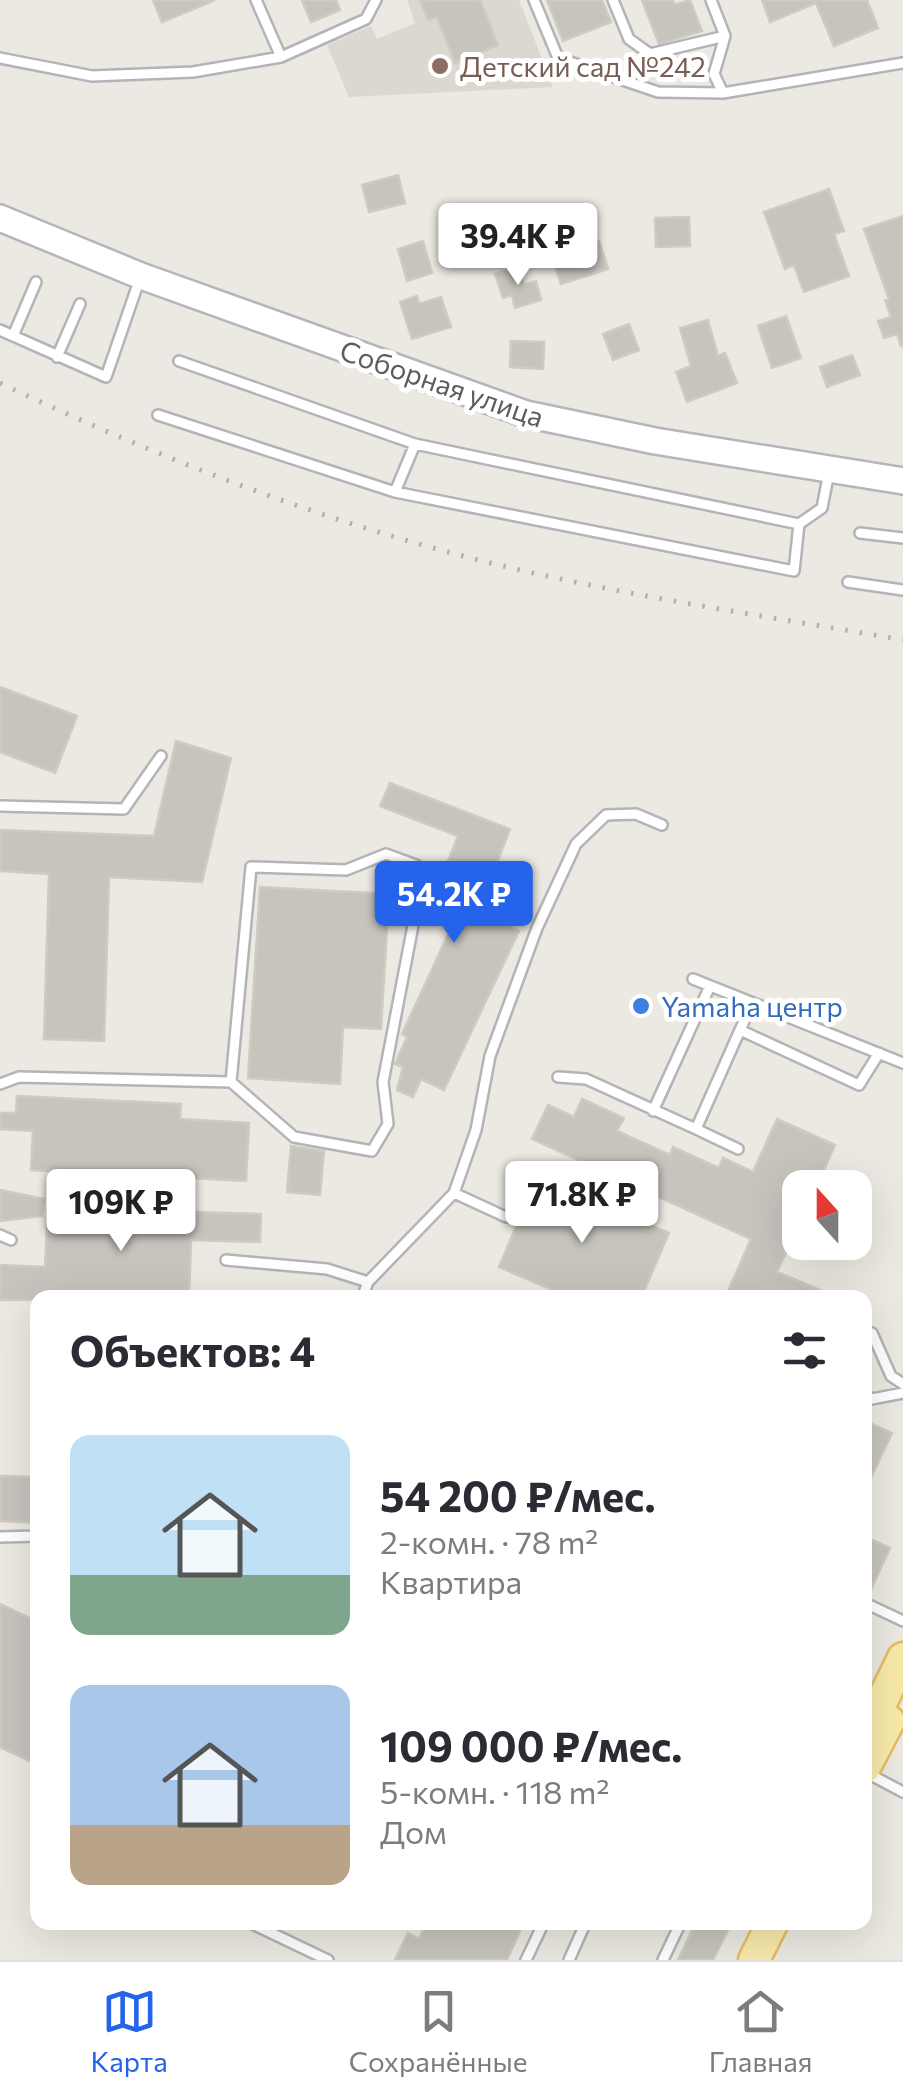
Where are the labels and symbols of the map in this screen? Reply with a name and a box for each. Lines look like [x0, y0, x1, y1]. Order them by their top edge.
place label: Детский сад №242 [460, 49, 706, 83]
marker: Детский сад №242 [429, 55, 451, 77]
pin: 39.4K ₽ [426, 203, 610, 288]
street label: Соборная улица [336, 332, 548, 434]
pin: 54.2K ₽ [362, 861, 546, 946]
place label: Yamaha центр [661, 989, 843, 1023]
marker: Yamaha центр [630, 995, 652, 1017]
pin: 71.8K ₽ [490, 1161, 674, 1246]
pin: 109K ₽ [40, 1169, 202, 1254]
north arrow [782, 1170, 872, 1260]

